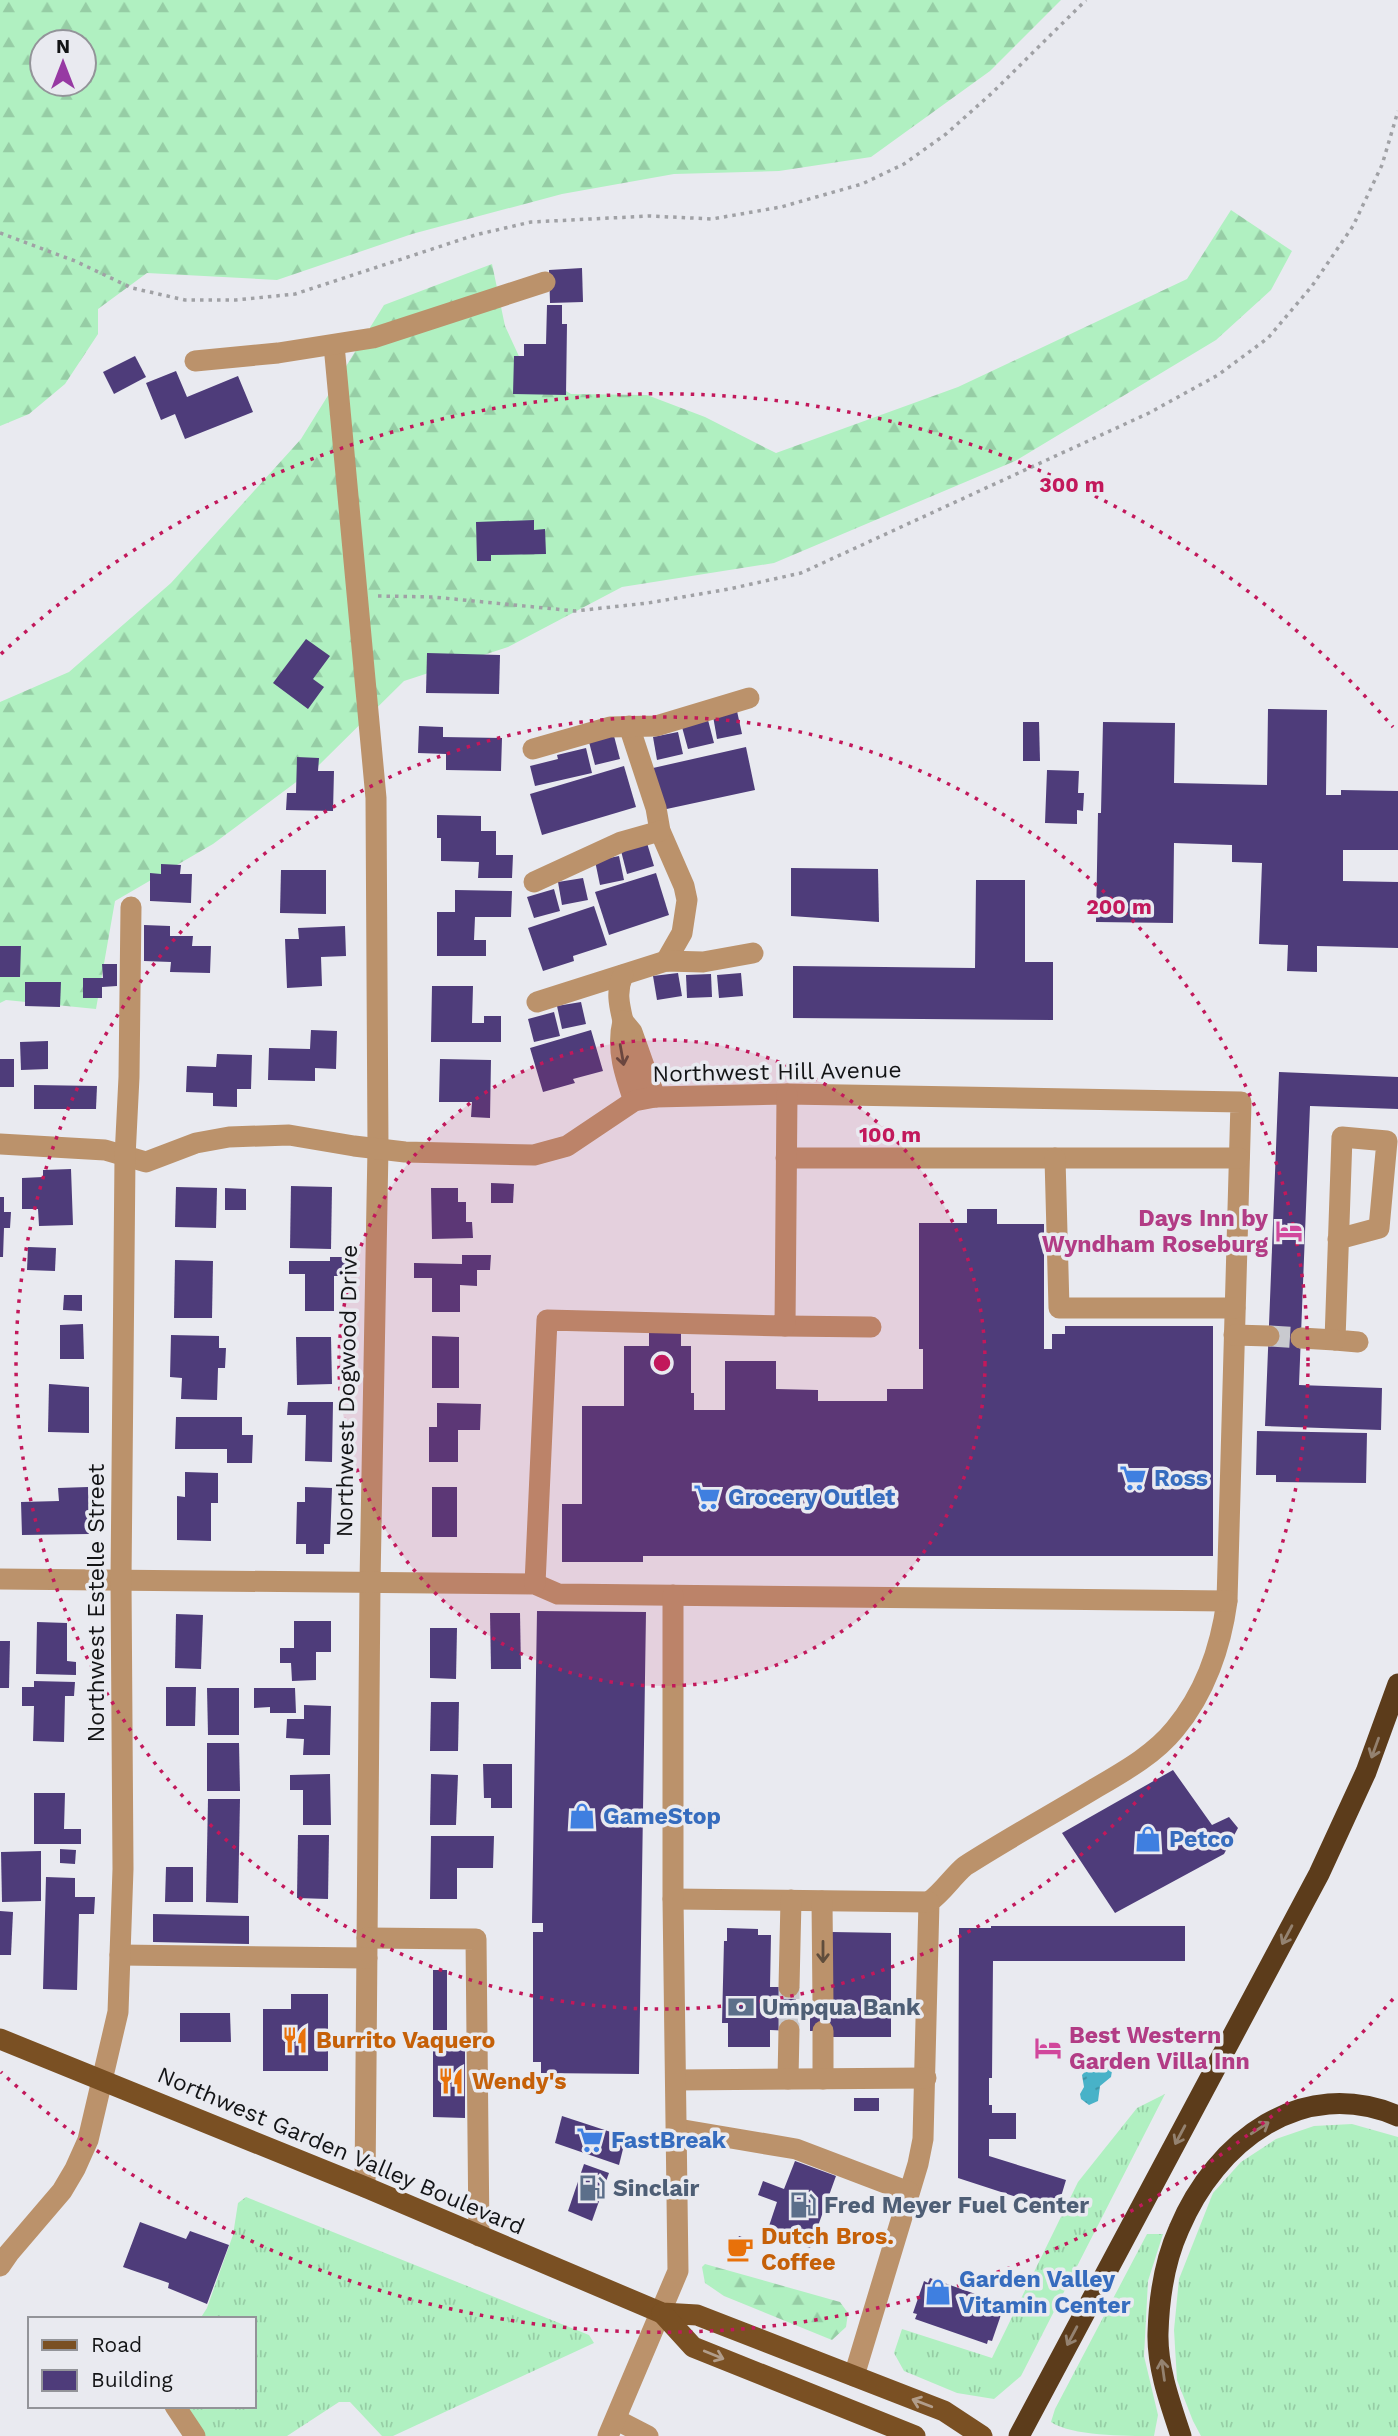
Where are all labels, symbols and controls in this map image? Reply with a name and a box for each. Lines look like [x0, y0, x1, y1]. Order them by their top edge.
north arrow [28, 28, 98, 98]
text: N [56, 35, 70, 58]
text: 300 m [1039, 472, 1105, 497]
text: 200 m [1086, 894, 1152, 919]
one-way arrow [616, 1043, 629, 1065]
street label: Northwest Hill Avenue [652, 1056, 902, 1088]
text: 100 m [859, 1122, 921, 1147]
place label: Days Inn by Wyndham Roseburg [1042, 1205, 1268, 1258]
hotel icon: Days Inn by Wyndham Roseburg [1274, 1216, 1304, 1246]
street label: Northwest Dogwood Drive [331, 1244, 363, 1538]
centre of rings [650, 1351, 674, 1375]
street label: Northwest Estelle Street [83, 1463, 110, 1742]
supermarket icon: Ross [1118, 1463, 1148, 1493]
place label: Ross [1154, 1465, 1208, 1492]
supermarket icon: Grocery Outlet [692, 1482, 722, 1512]
place label: Grocery Outlet [728, 1484, 895, 1511]
one-way arrow [1368, 1736, 1380, 1758]
shop icon: GameStop [567, 1801, 597, 1831]
place label: GameStop [603, 1803, 721, 1830]
shop icon: Petco [1133, 1824, 1163, 1854]
place label: Petco [1169, 1826, 1234, 1853]
one-way arrow [1279, 1924, 1293, 1945]
one-way arrow [816, 1940, 830, 1963]
bank icon: Umpqua Bank [726, 1992, 756, 2022]
place label: Umpqua Bank [762, 1994, 921, 2021]
place label: Best Western Garden Villa Inn [1069, 2022, 1250, 2075]
restaurant icon: Burrito Vaquero [280, 2025, 310, 2055]
place label: Burrito Vaquero [316, 2027, 495, 2054]
hotel icon: Best Western Garden Villa Inn [1033, 2033, 1063, 2063]
street label: Northwest Garden Valley Boulevard [154, 2061, 528, 2241]
restaurant icon: Wendy's [436, 2066, 466, 2096]
place label: Wendy's [472, 2068, 567, 2095]
one-way arrow [1250, 2121, 1270, 2135]
supermarket icon: FastBreak [575, 2125, 605, 2155]
one-way arrow [1172, 2125, 1186, 2145]
place label: FastBreak [611, 2127, 727, 2154]
fuel station icon: Sinclair [577, 2173, 607, 2203]
place label: Sinclair [613, 2175, 699, 2202]
fuel station icon: Fred Meyer Fuel Center [788, 2190, 818, 2220]
place label: Fred Meyer Fuel Center [824, 2192, 1089, 2219]
place label: Dutch Bros. Coffee [761, 2223, 894, 2276]
cafe icon: Dutch Bros. Coffee [725, 2234, 755, 2264]
place label: Garden Valley Vitamin Center [959, 2266, 1131, 2319]
shop icon: Garden Valley Vitamin Center [923, 2277, 953, 2307]
legend [28, 2317, 256, 2408]
one-way arrow [1064, 2325, 1078, 2346]
text: Road [91, 2332, 142, 2357]
one-way arrow [703, 2349, 724, 2362]
one-way arrow [1156, 2359, 1169, 2382]
text: Building [91, 2367, 173, 2392]
one-way arrow [912, 2395, 934, 2408]

